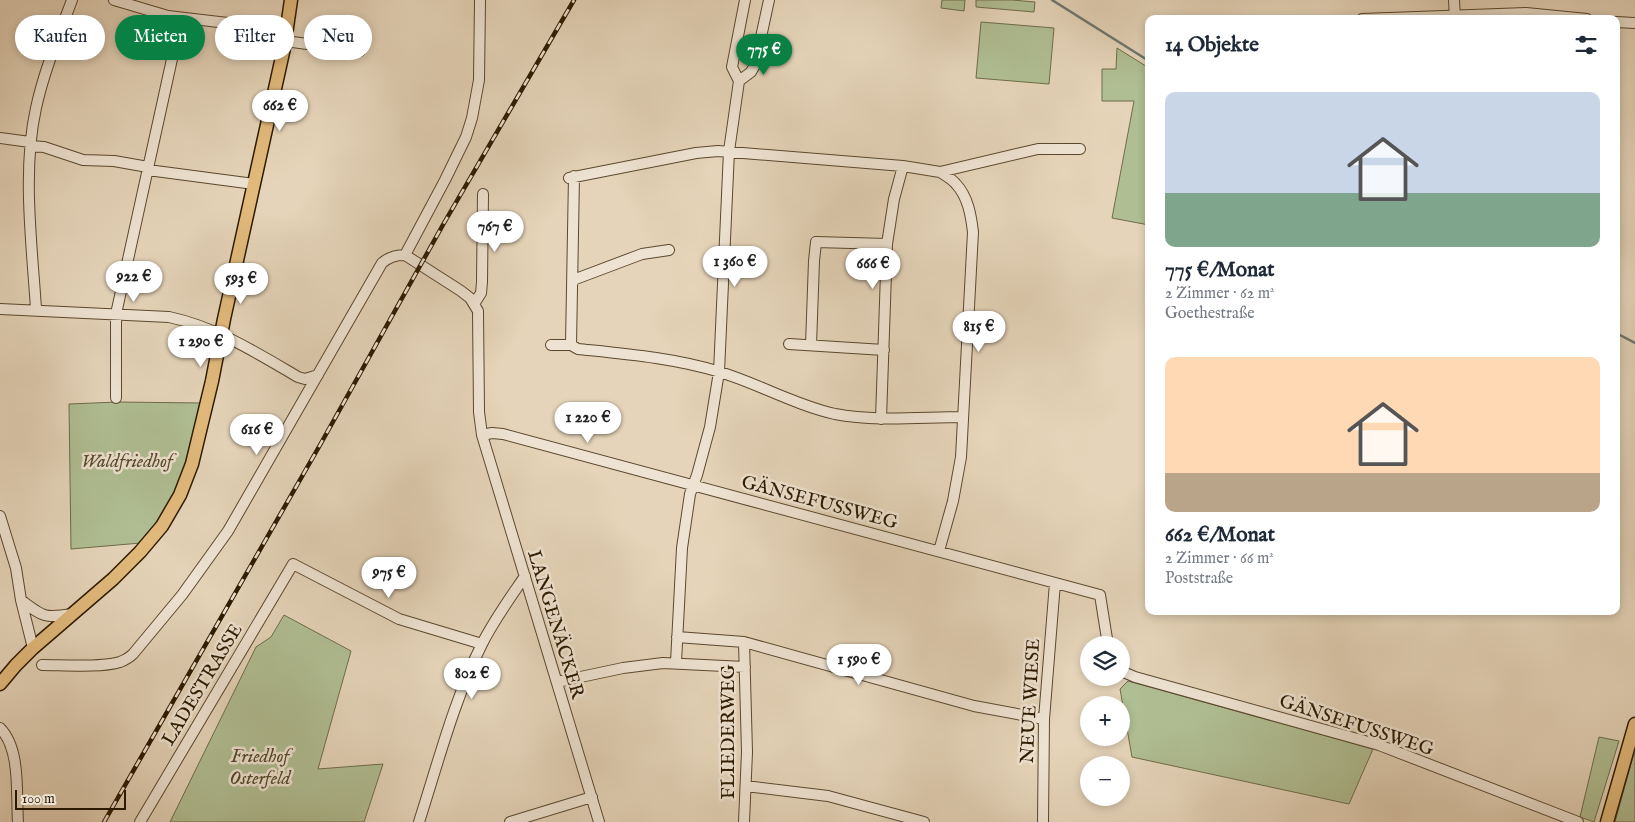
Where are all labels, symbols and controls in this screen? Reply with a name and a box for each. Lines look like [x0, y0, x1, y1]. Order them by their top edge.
chip: Kaufen [15, 15, 105, 60]
chip: Mieten [115, 15, 205, 60]
chip: Filter [215, 15, 294, 60]
chip: Neu [304, 15, 372, 60]
icon: filters [1572, 31, 1600, 59]
text: 14 Objekte [1165, 32, 1259, 59]
pin: 775 € [729, 34, 799, 76]
text: 775 € [747, 40, 781, 60]
pin: 662 € [245, 90, 315, 132]
text: 662 € [263, 96, 297, 116]
icon: home [1338, 124, 1428, 214]
pin: 767 € [460, 210, 530, 253]
text: 767 € [478, 217, 512, 237]
pin: 1 360 € [689, 246, 781, 288]
pin: 666 € [838, 248, 908, 290]
text: 1 360 € [714, 252, 756, 272]
text: 666 € [856, 254, 890, 274]
text: 775 €/Monat [1165, 257, 1275, 284]
pin: 922 € [99, 260, 169, 303]
pin: 593 € [206, 262, 276, 305]
text: 922 € [117, 267, 151, 287]
text: 593 € [225, 269, 257, 289]
text: 2 Zimmer · 62 m² [1165, 284, 1274, 304]
text: Goethestraße [1165, 304, 1255, 324]
pin: 815 € [944, 310, 1014, 353]
text: 815 € [964, 317, 994, 337]
pin: 1 290 € [155, 326, 247, 368]
text: 1 290 € [179, 332, 223, 352]
icon: home [1338, 389, 1428, 479]
pin: 1 220 € [542, 402, 634, 444]
text: 1 220 € [565, 408, 611, 428]
pin: 616 € [222, 414, 292, 456]
text: 616 € [241, 420, 273, 440]
park label: Waldfriedhof [81, 450, 177, 474]
street label: GÄNSEFUSSWEG [739, 471, 900, 535]
text: 662 €/Monat [1165, 522, 1275, 549]
street label: LANGENÄCKER [521, 547, 589, 702]
text: 2 Zimmer · 66 m² [1165, 549, 1274, 569]
pin: 975 € [354, 556, 424, 599]
text: 975 € [372, 563, 406, 583]
text: Poststraße [1165, 569, 1233, 589]
street label: LADESTRASSE [157, 620, 249, 750]
map controls [1080, 636, 1130, 806]
button: layers [1080, 636, 1130, 686]
street label: NEUE WIESE [1016, 638, 1046, 764]
pin: 1 590 € [813, 644, 905, 686]
text: 1 590 € [838, 650, 880, 670]
pin: 802 € [437, 658, 507, 700]
text: 802 € [455, 664, 489, 684]
street label: FLIEDERWEG [717, 664, 741, 800]
street label: GÄNSEFUSSWEG [1276, 690, 1437, 762]
button: + [1080, 696, 1130, 746]
park label: Friedhof Osterfeld [230, 745, 293, 791]
button: − [1080, 756, 1130, 806]
scale bar [15, 787, 126, 810]
text: 100 m [22, 790, 55, 808]

